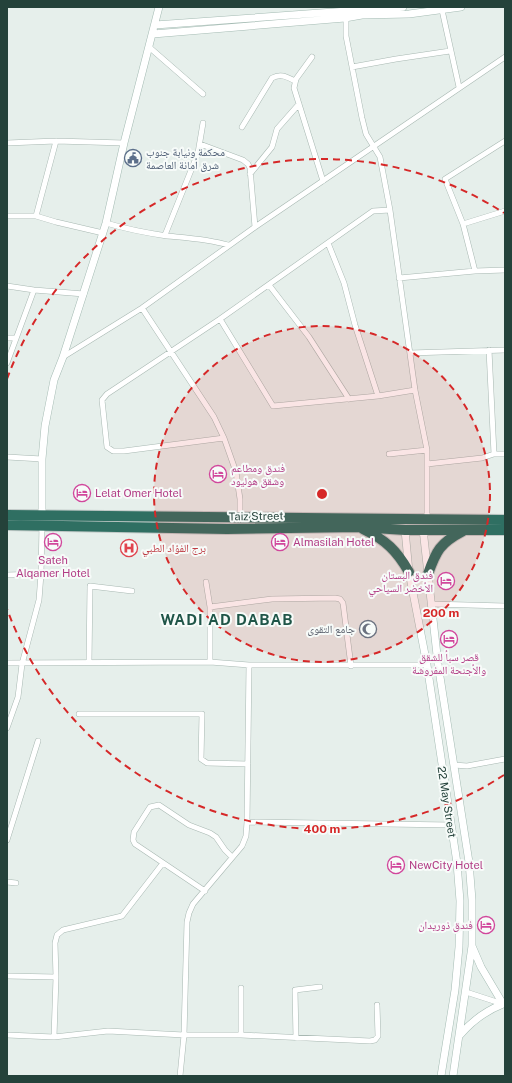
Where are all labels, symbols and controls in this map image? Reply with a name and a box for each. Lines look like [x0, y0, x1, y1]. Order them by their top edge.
place label: محكمة ونيابة جنوب شرق أمانة العاصمة [146, 146, 225, 172]
public building icon: محكمة ونيابة جنوب شرق أمانة العاصمة [123, 148, 143, 168]
place label: فندق ومطاعم وشقق هوليود [231, 462, 285, 488]
hotel icon: فندق ومطاعم وشقق هوليود [208, 464, 228, 484]
hotel icon: Lelat Omer Hotel [72, 483, 92, 503]
place label: Lelat Omer Hotel [95, 487, 182, 499]
centre of rings [315, 487, 329, 501]
street label: Taiz Street [229, 510, 283, 522]
hotel icon: Sateh Alqamer Hotel [43, 532, 63, 552]
hotel icon: Almasilah Hotel [270, 532, 290, 552]
place label: Almasilah Hotel [293, 536, 374, 548]
hospital icon: برج الفؤاد الطبي [119, 538, 139, 558]
place label: برج الفؤاد الطبي [142, 542, 206, 557]
place label: Sateh Alqamer Hotel [16, 554, 90, 579]
place label: فندق البستان الأخضر السياحي [368, 569, 433, 597]
hotel icon: فندق البستان الأخضر السياحي [436, 571, 456, 591]
text: 200 m [423, 606, 459, 620]
district label: WADI AD DABAB [160, 611, 294, 628]
mosque icon: جامع التقوى [358, 619, 378, 639]
place label: جامع التقوى [307, 623, 355, 636]
hotel icon: قصر سبأ للشقق والأجنحة المفروشة [439, 629, 459, 649]
place label: قصر سبأ للشقق والأجنحة المفروشة [412, 650, 486, 676]
street label: 22 May Street [435, 765, 459, 839]
text: 400 m [304, 822, 341, 836]
hotel icon: NewCity Hotel [386, 855, 406, 875]
place label: NewCity Hotel [409, 859, 483, 871]
hotel icon: فندق ذوريدان [476, 915, 496, 935]
place label: فندق ذوريدان [418, 919, 473, 932]

